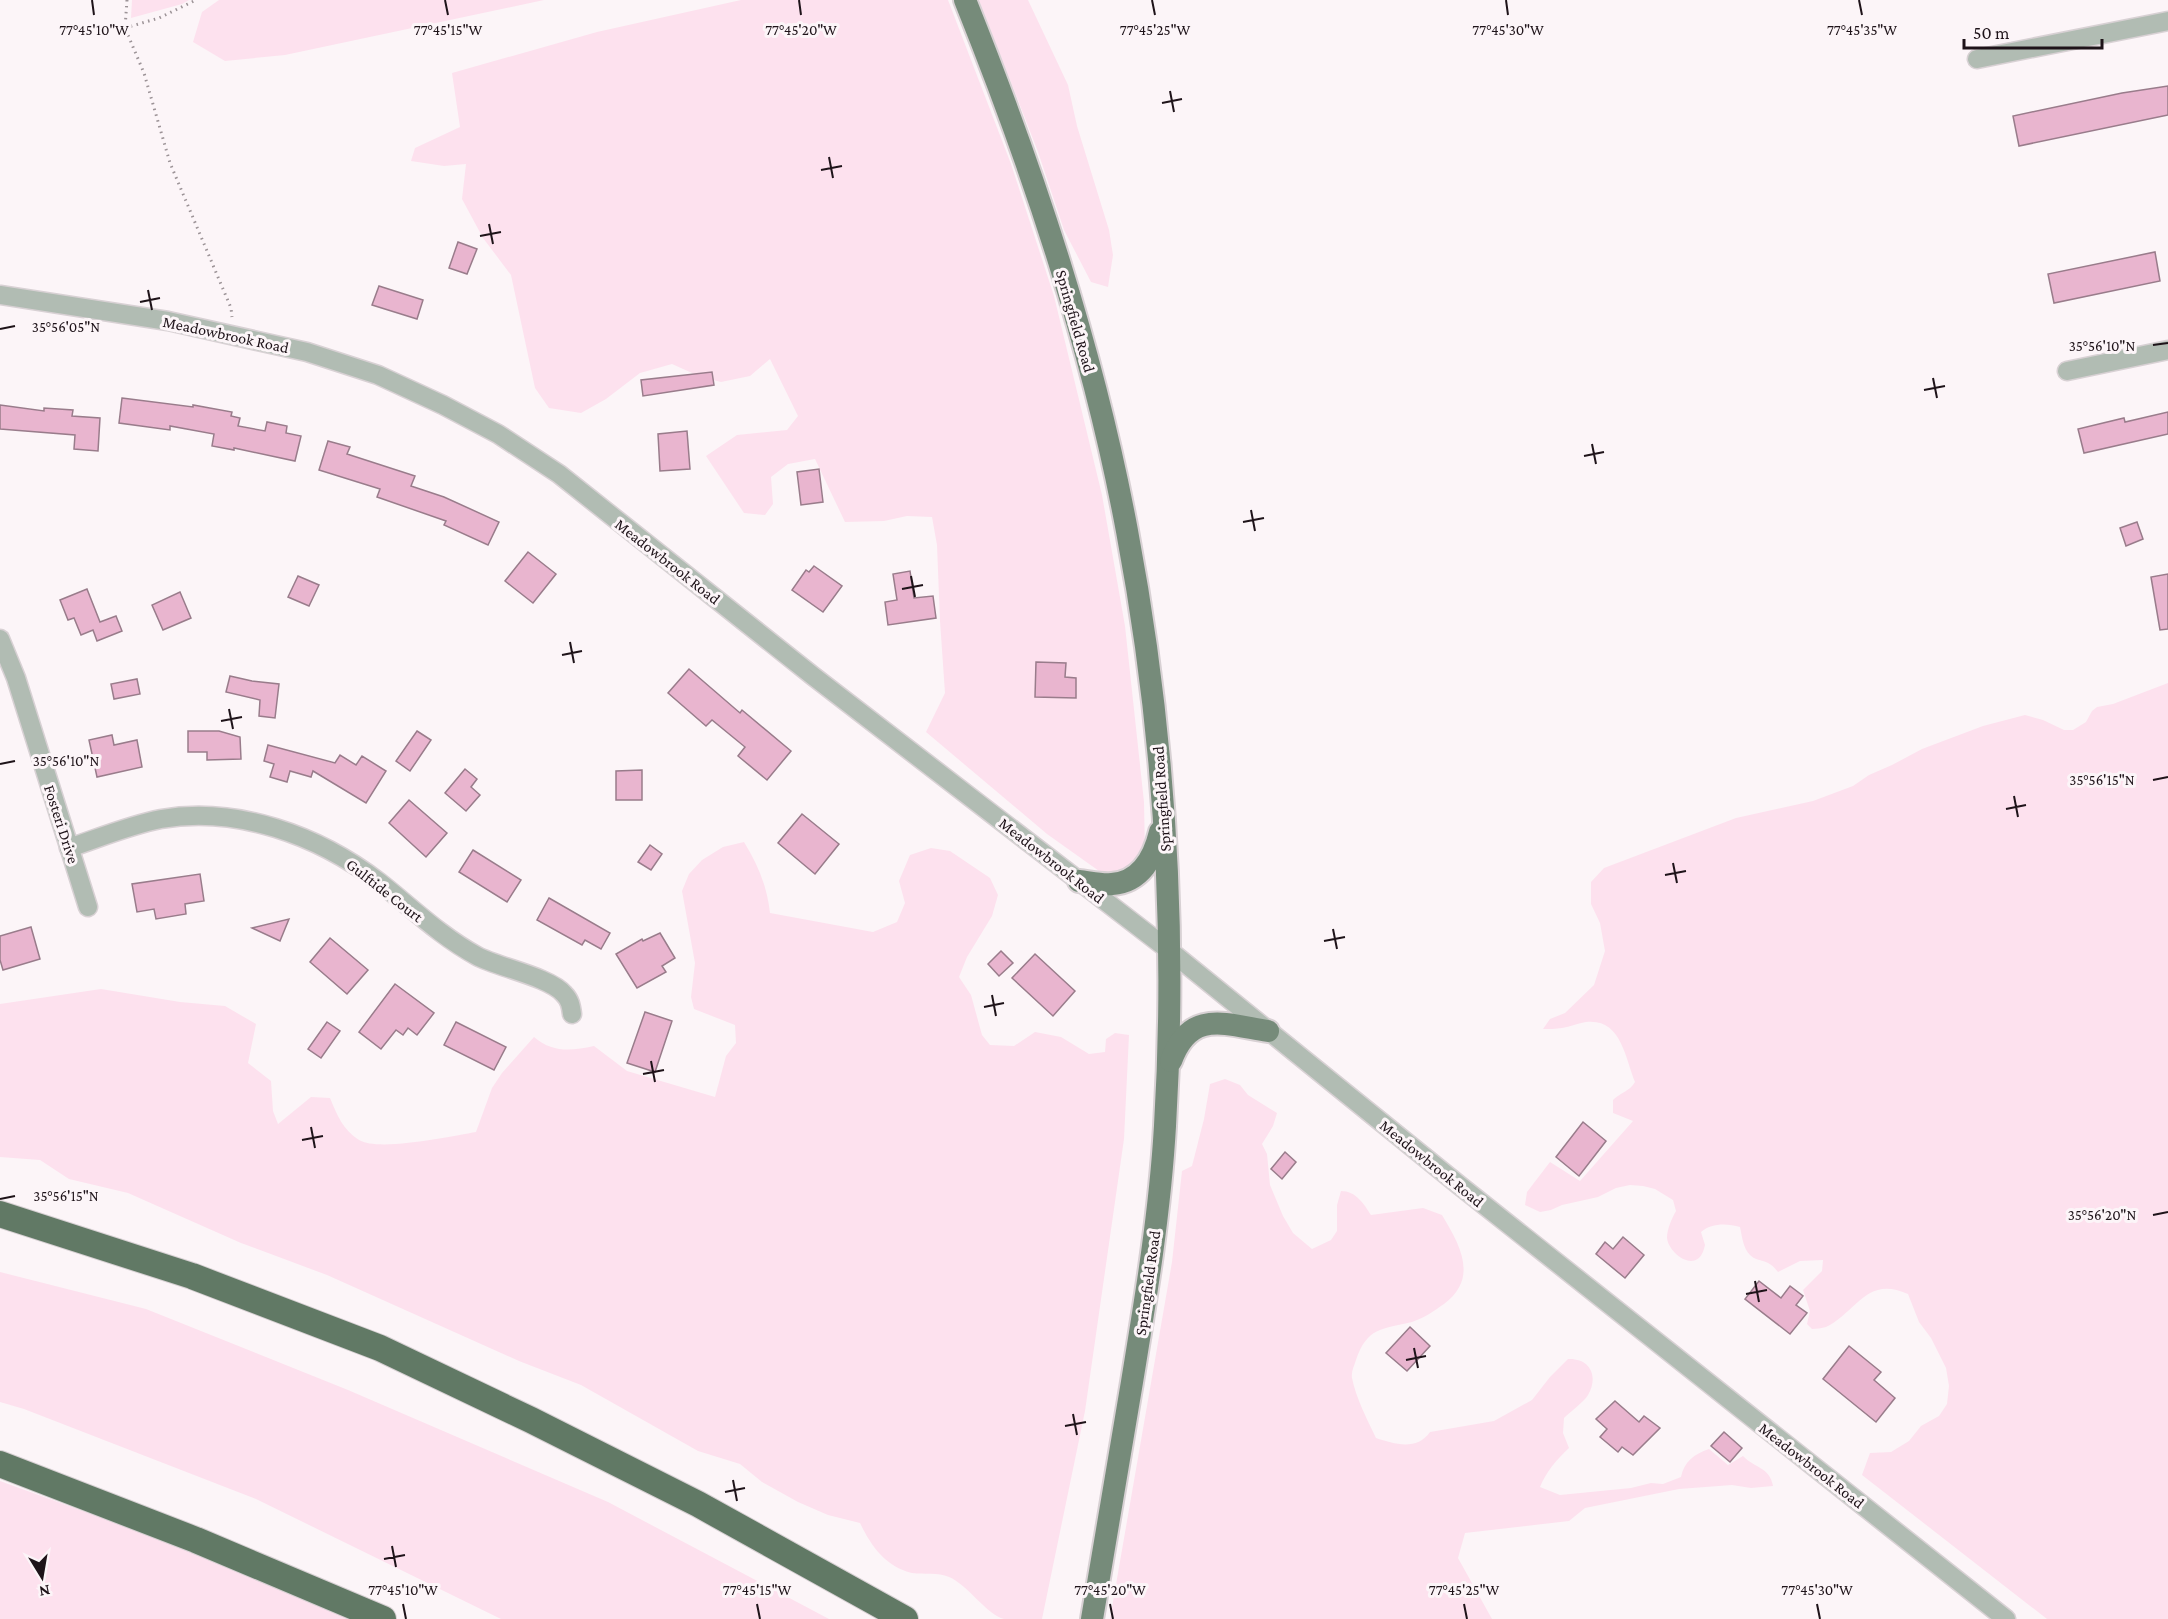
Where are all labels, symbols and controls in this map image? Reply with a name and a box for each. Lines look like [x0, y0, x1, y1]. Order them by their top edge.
scale bar [1964, 12, 2102, 50]
text: 77°45'10"W [59, 22, 129, 38]
text: 77°45'15"W [414, 22, 482, 38]
text: 77°45'20"W [765, 22, 837, 38]
text: 77°45'25"W [1120, 22, 1190, 38]
text: 77°45'30"W [1472, 22, 1544, 38]
text: 77°45'35"W [1827, 22, 1897, 38]
text: 50 m [1973, 23, 2010, 43]
street label: Springfield Road [1052, 268, 1098, 375]
street label: Meadowbrook Road [161, 313, 291, 356]
text: 35°56'05"N [32, 319, 100, 335]
text: 35°56'10"N [2069, 338, 2135, 354]
street label: Meadowbrook Road [612, 515, 724, 608]
street label: Springfield Road [1149, 745, 1175, 852]
text: 35°56'10"N [33, 753, 99, 769]
text: 35°56'15"N [2069, 772, 2135, 788]
street label: Fosteri Drive [41, 783, 82, 866]
street label: Meadowbrook Road [996, 814, 1108, 907]
street label: Gulftide Court [343, 855, 427, 926]
street label: Meadowbrook Road [1377, 1116, 1487, 1211]
text: 35°56'15"N [33, 1188, 99, 1204]
text: 35°56'20"N [2068, 1207, 2136, 1223]
street label: Springfield Road [1132, 1229, 1164, 1337]
street label: Meadowbrook Road [1756, 1419, 1868, 1512]
north arrow [12, 1547, 72, 1607]
text: N [38, 1582, 52, 1601]
text: 77°45'10"W [368, 1582, 438, 1598]
text: 77°45'15"W [723, 1582, 791, 1598]
text: 77°45'20"W [1074, 1582, 1146, 1598]
text: 77°45'25"W [1429, 1582, 1499, 1598]
text: 77°45'30"W [1781, 1582, 1853, 1598]

